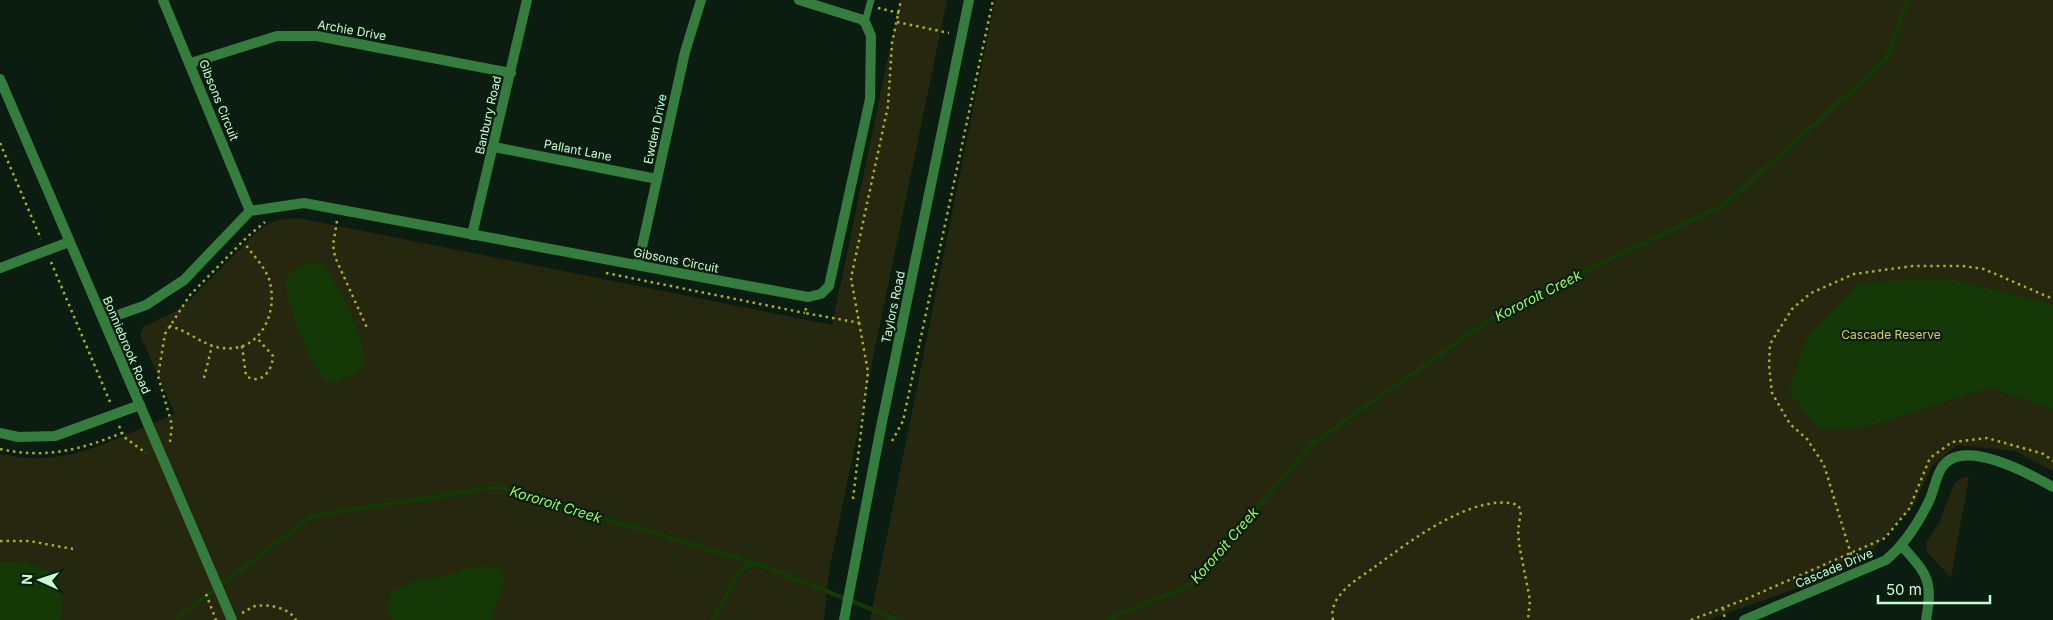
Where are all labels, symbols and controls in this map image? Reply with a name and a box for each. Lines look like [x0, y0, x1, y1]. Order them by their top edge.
street label: Archie Drive [316, 17, 388, 43]
street label: Gibsons Circuit [196, 57, 242, 143]
street label: Banbury Road [472, 74, 504, 156]
street label: Ewden Drive [640, 93, 670, 165]
street label: Pallant Lane [543, 136, 613, 164]
street label: Gibsons Circuit [632, 244, 720, 276]
water label: Kororoit Creek [1492, 266, 1585, 324]
street label: Taylors Road [878, 269, 908, 345]
street label: Bonniebrook Road [100, 294, 154, 396]
park label: Cascade Reserve [1841, 327, 1941, 342]
water label: Kororoit Creek [508, 482, 604, 526]
water label: Kororoit Creek [1186, 503, 1262, 586]
street label: Cascade Drive [1793, 545, 1875, 591]
north arrow [15, 555, 65, 605]
scale bar [1878, 572, 1990, 604]
text: N [18, 574, 35, 585]
text: 50 m [1886, 580, 1922, 599]

